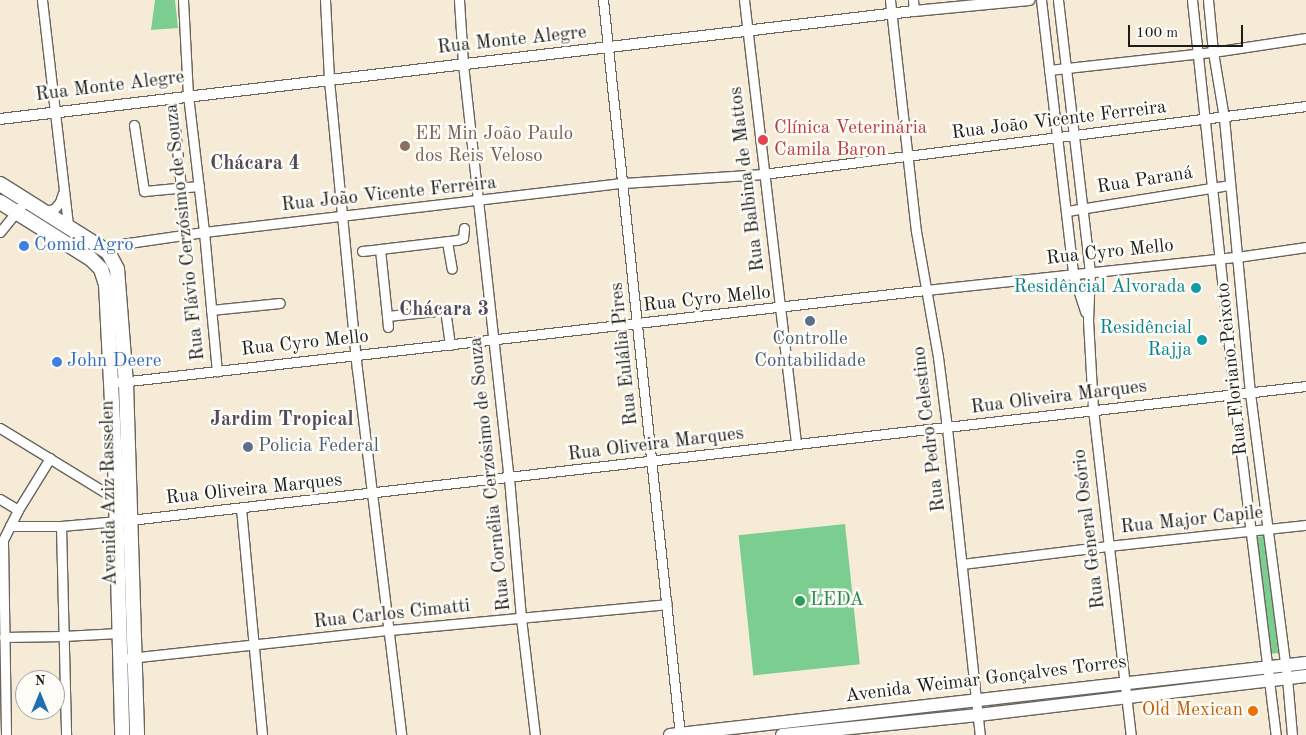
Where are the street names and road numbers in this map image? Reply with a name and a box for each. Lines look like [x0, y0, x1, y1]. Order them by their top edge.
street label: Rua Monte Alegre [436, 22, 588, 60]
street label: Rua Monte Alegre [34, 67, 186, 107]
street label: Rua Balbina de Mattos [725, 85, 771, 273]
street label: Rua João Vicente Ferreira [950, 97, 1168, 145]
street label: Rua Flávio Cerzósimo de Souza [161, 102, 211, 362]
street label: Rua Paraná [1095, 162, 1195, 200]
street label: Rua João Vicente Ferreira [280, 172, 498, 218]
street label: Rua Cyro Mello [1045, 235, 1175, 271]
street label: Rua Eulália Pires [606, 281, 644, 427]
street label: Rua Floriano Peixoto [1213, 281, 1253, 457]
street label: Rua Cyro Mello [642, 282, 772, 318]
street label: Rua Cyro Mello [240, 326, 370, 362]
street label: Rua Cornélia Cerzósimo de Souza [465, 336, 517, 612]
street label: Rua Pedro Celestino [909, 345, 951, 513]
street label: Rua Oliveira Marques [970, 376, 1148, 420]
street label: Avenida Aziz Rasselen [97, 400, 123, 586]
street label: Rua Oliveira Marques [567, 423, 745, 467]
street label: Rua General Osório [1069, 448, 1111, 610]
street label: Rua Oliveira Marques [165, 469, 343, 511]
street label: Rua Major Capile [1120, 502, 1264, 540]
street label: Rua Carlos Cimatti [313, 595, 471, 635]
street label: Avenida Weimar Gonçalves Torres [844, 651, 1128, 709]

